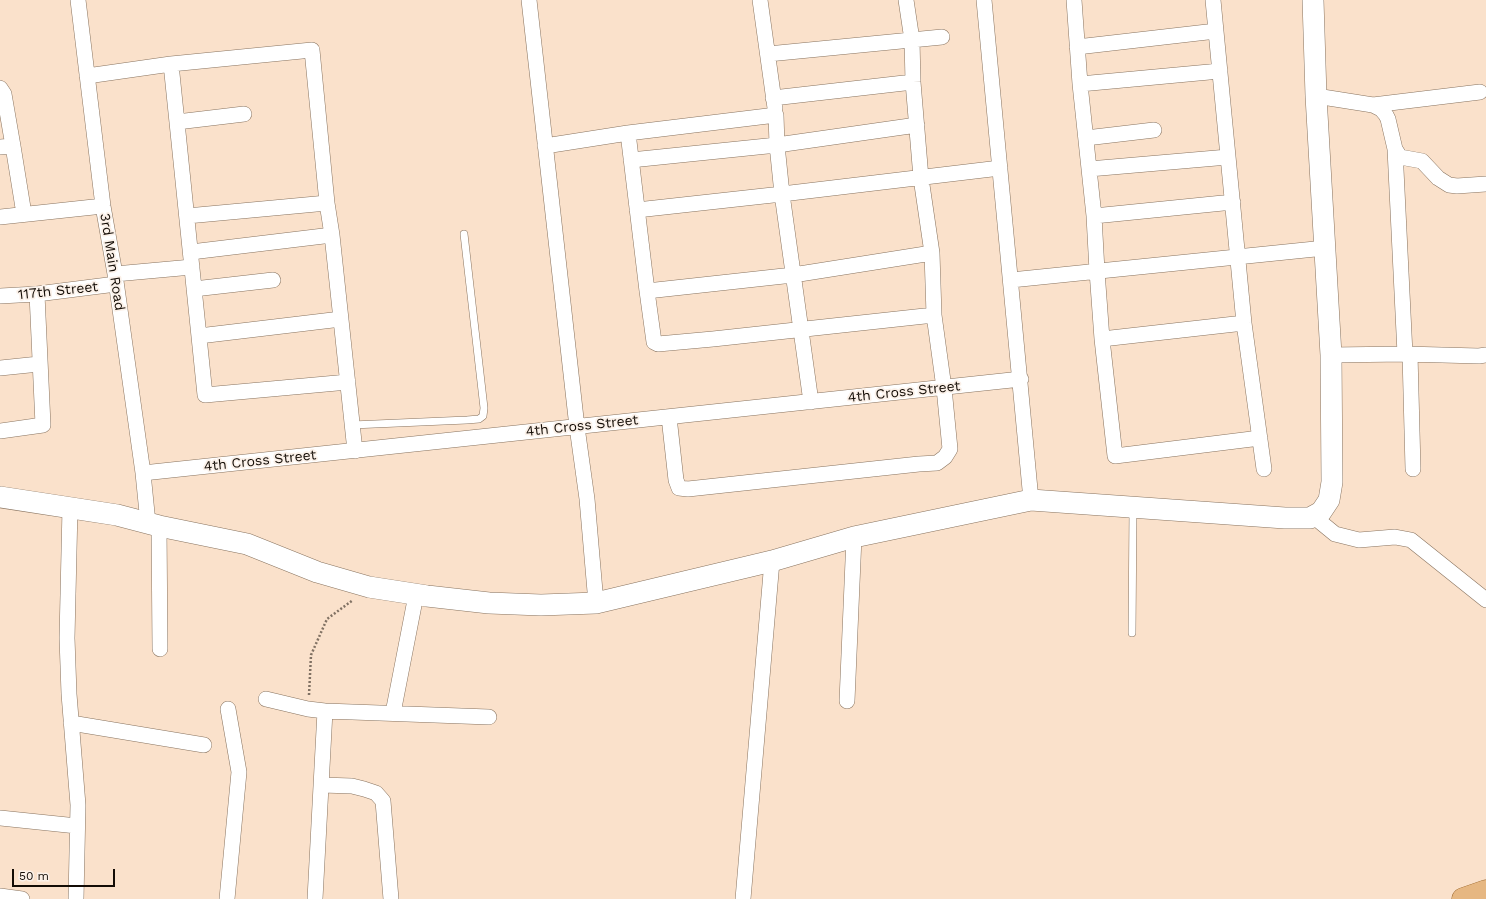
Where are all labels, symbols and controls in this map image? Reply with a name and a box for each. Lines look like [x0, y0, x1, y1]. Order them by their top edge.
street label: 3rd Main Road [96, 212, 128, 312]
street label: 117th Street [17, 278, 99, 304]
street label: 4th Cross Street [847, 378, 961, 406]
street label: 4th Cross Street [525, 412, 639, 440]
street label: 4th Cross Street [203, 447, 317, 475]
scale bar [14, 861, 117, 887]
text: 50 m [19, 869, 49, 883]

